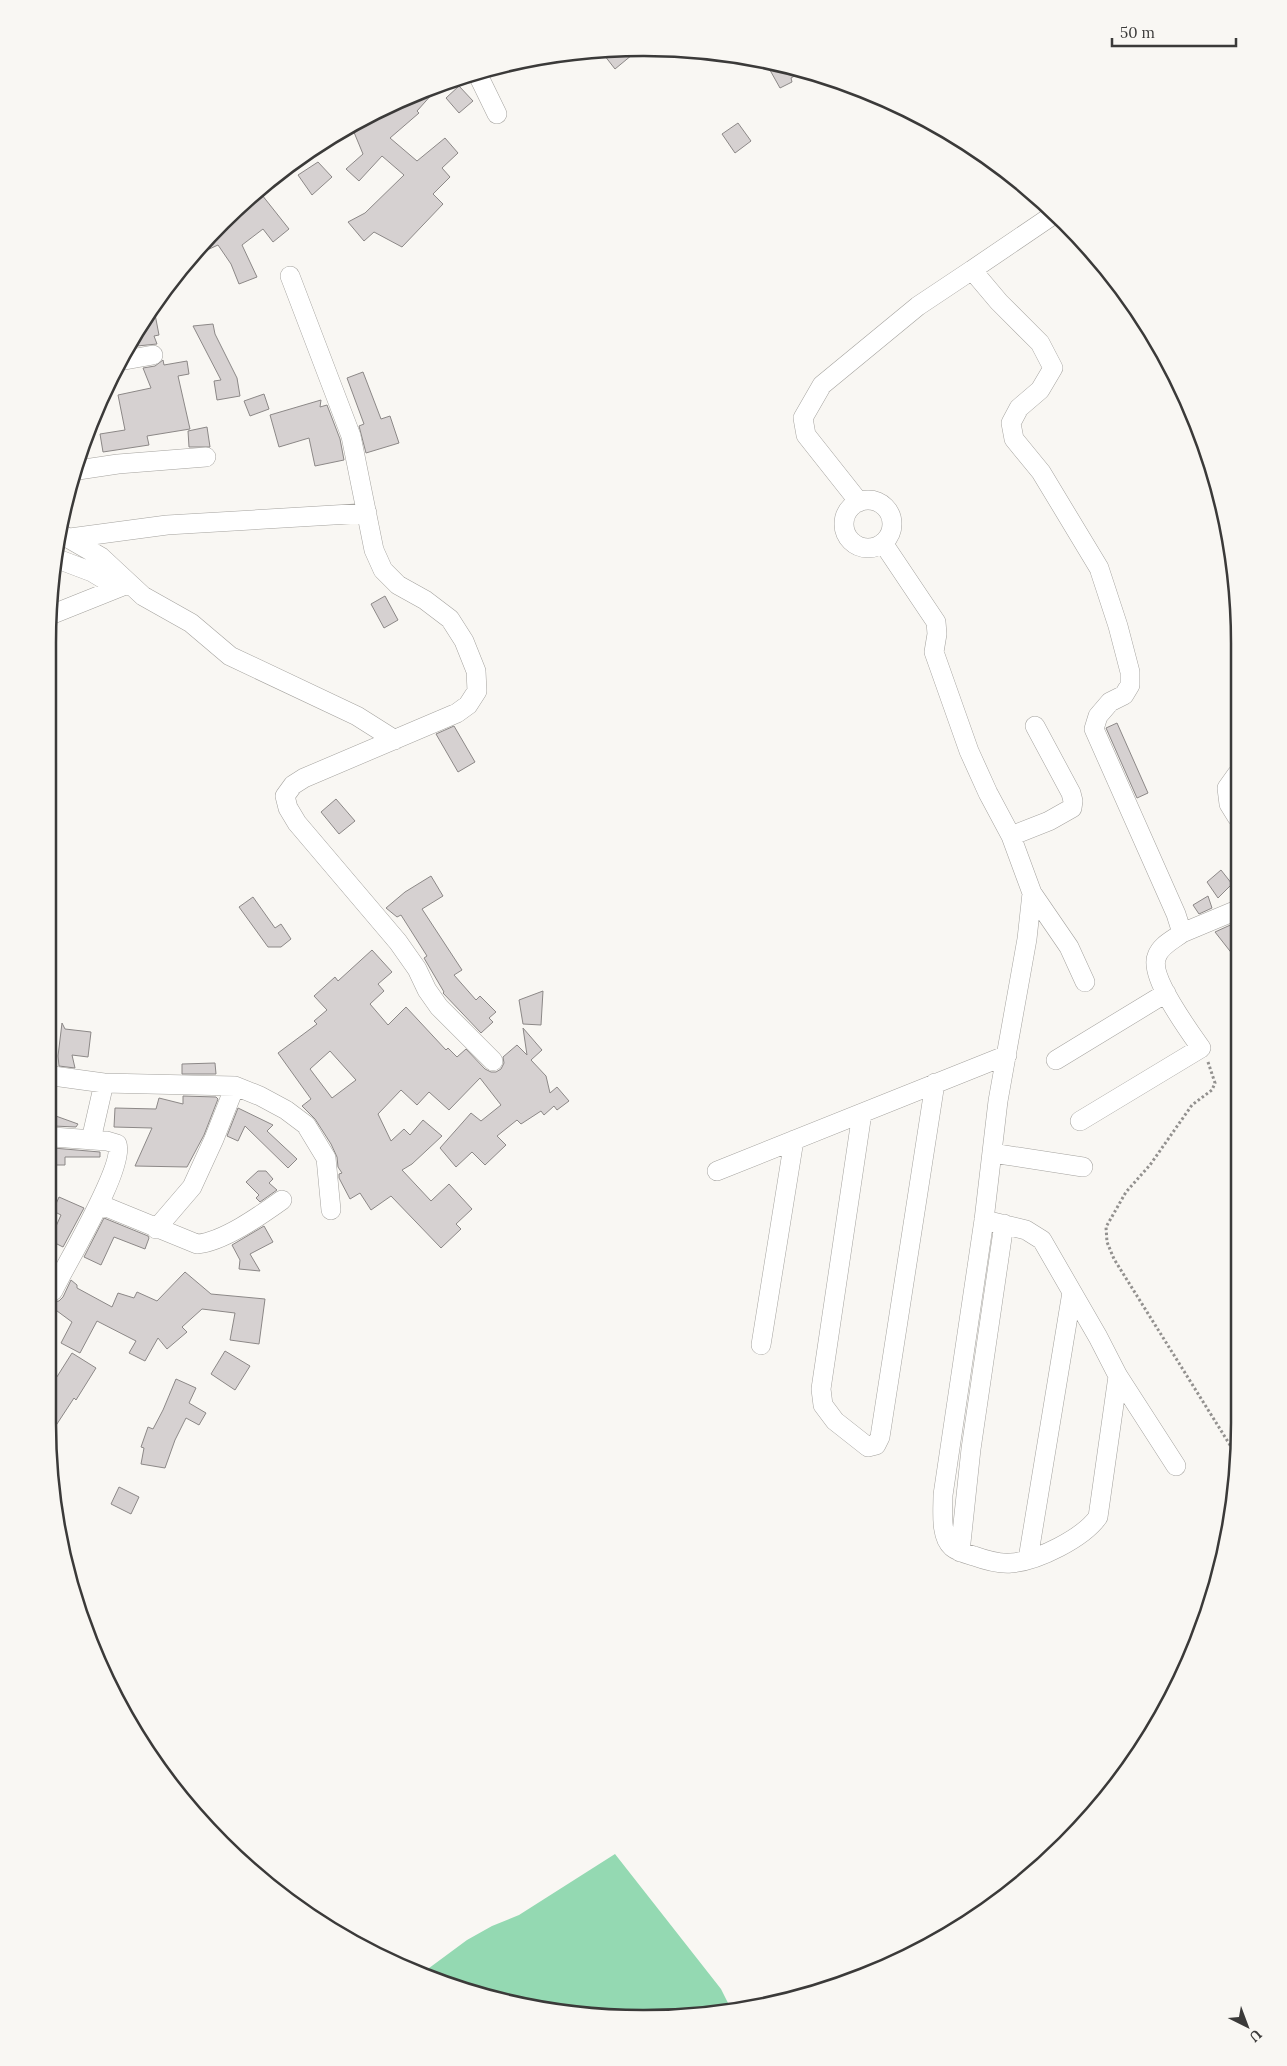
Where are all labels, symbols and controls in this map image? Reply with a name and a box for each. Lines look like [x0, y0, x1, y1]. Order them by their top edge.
scale bar [1112, 15, 1236, 47]
text: 50 m [1120, 23, 1155, 42]
north arrow [1222, 2001, 1272, 2051]
text: U [1245, 2025, 1266, 2046]

